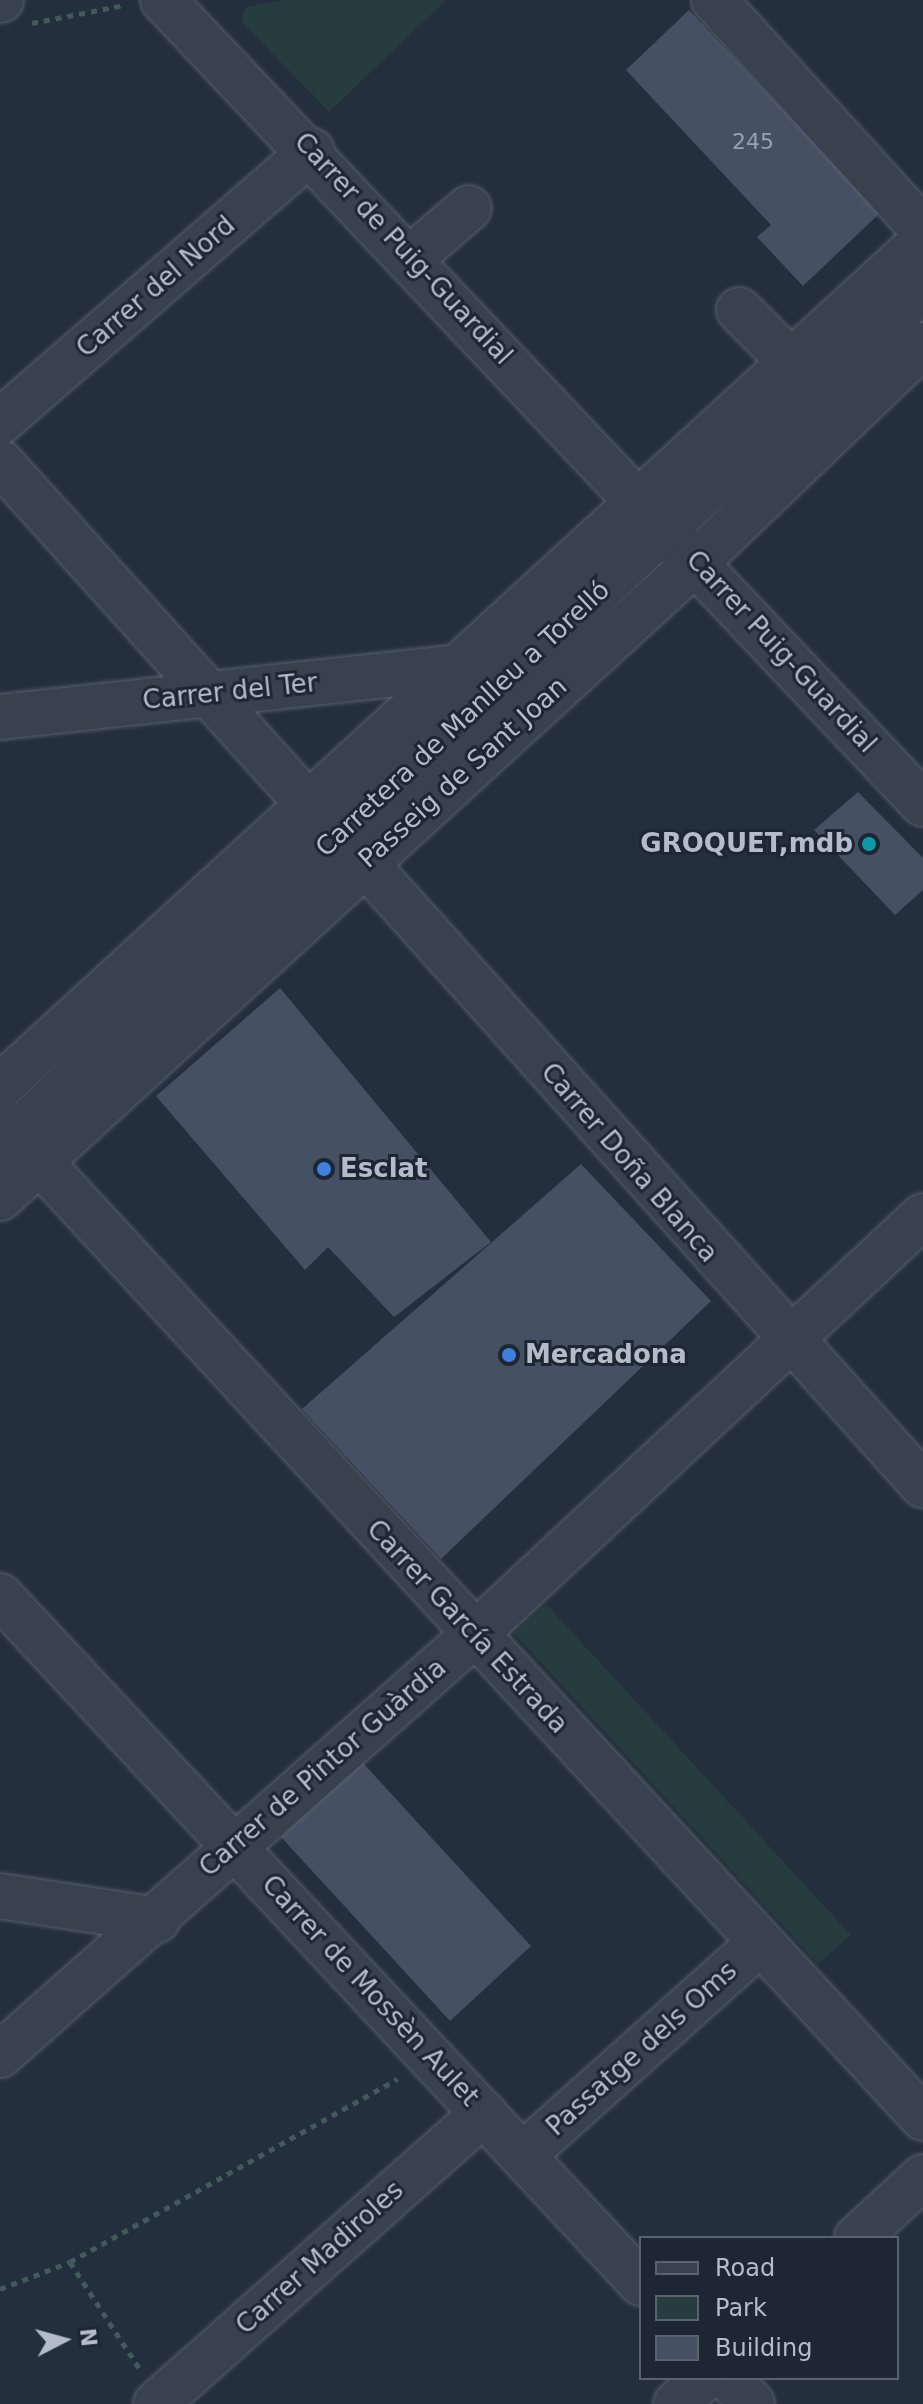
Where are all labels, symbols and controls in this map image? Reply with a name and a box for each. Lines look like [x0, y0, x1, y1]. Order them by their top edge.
street label: Carrer de Puig-Guardial [287, 127, 519, 371]
house number: 245 [732, 129, 774, 155]
street label: Carrer del Nord [70, 210, 242, 364]
street label: Carrer Puig-Guardial [679, 545, 883, 759]
street label: Carretera de Manlleu a Torelló [310, 574, 616, 864]
street label: Carrer del Ter [141, 667, 319, 717]
street label: Passeig de Sant Joan [352, 671, 574, 875]
place label: GROQUET,mdb [640, 828, 853, 860]
marker: GROQUET,mdb [860, 835, 878, 853]
street label: Carrer Doña Blanca [534, 1057, 724, 1269]
place label: Esclat [340, 1153, 428, 1185]
marker: Esclat [315, 1160, 333, 1178]
place label: Mercadona [525, 1339, 687, 1371]
marker: Mercadona [500, 1346, 518, 1364]
street label: Carrer García Estrada [360, 1514, 574, 1740]
street label: Carrer de Pintor Guàrdia [193, 1652, 453, 1884]
street label: Carrer de Mossèn Aulet [255, 1869, 485, 2113]
street label: Passatge dels Oms [540, 1955, 744, 2143]
street label: Carrer Madiroles [230, 2175, 410, 2341]
legend [639, 2236, 899, 2380]
text: Road [715, 2254, 775, 2282]
text: Park [715, 2294, 767, 2322]
north arrow [24, 2300, 104, 2380]
text: N [75, 2327, 102, 2348]
text: Building [715, 2334, 812, 2362]

